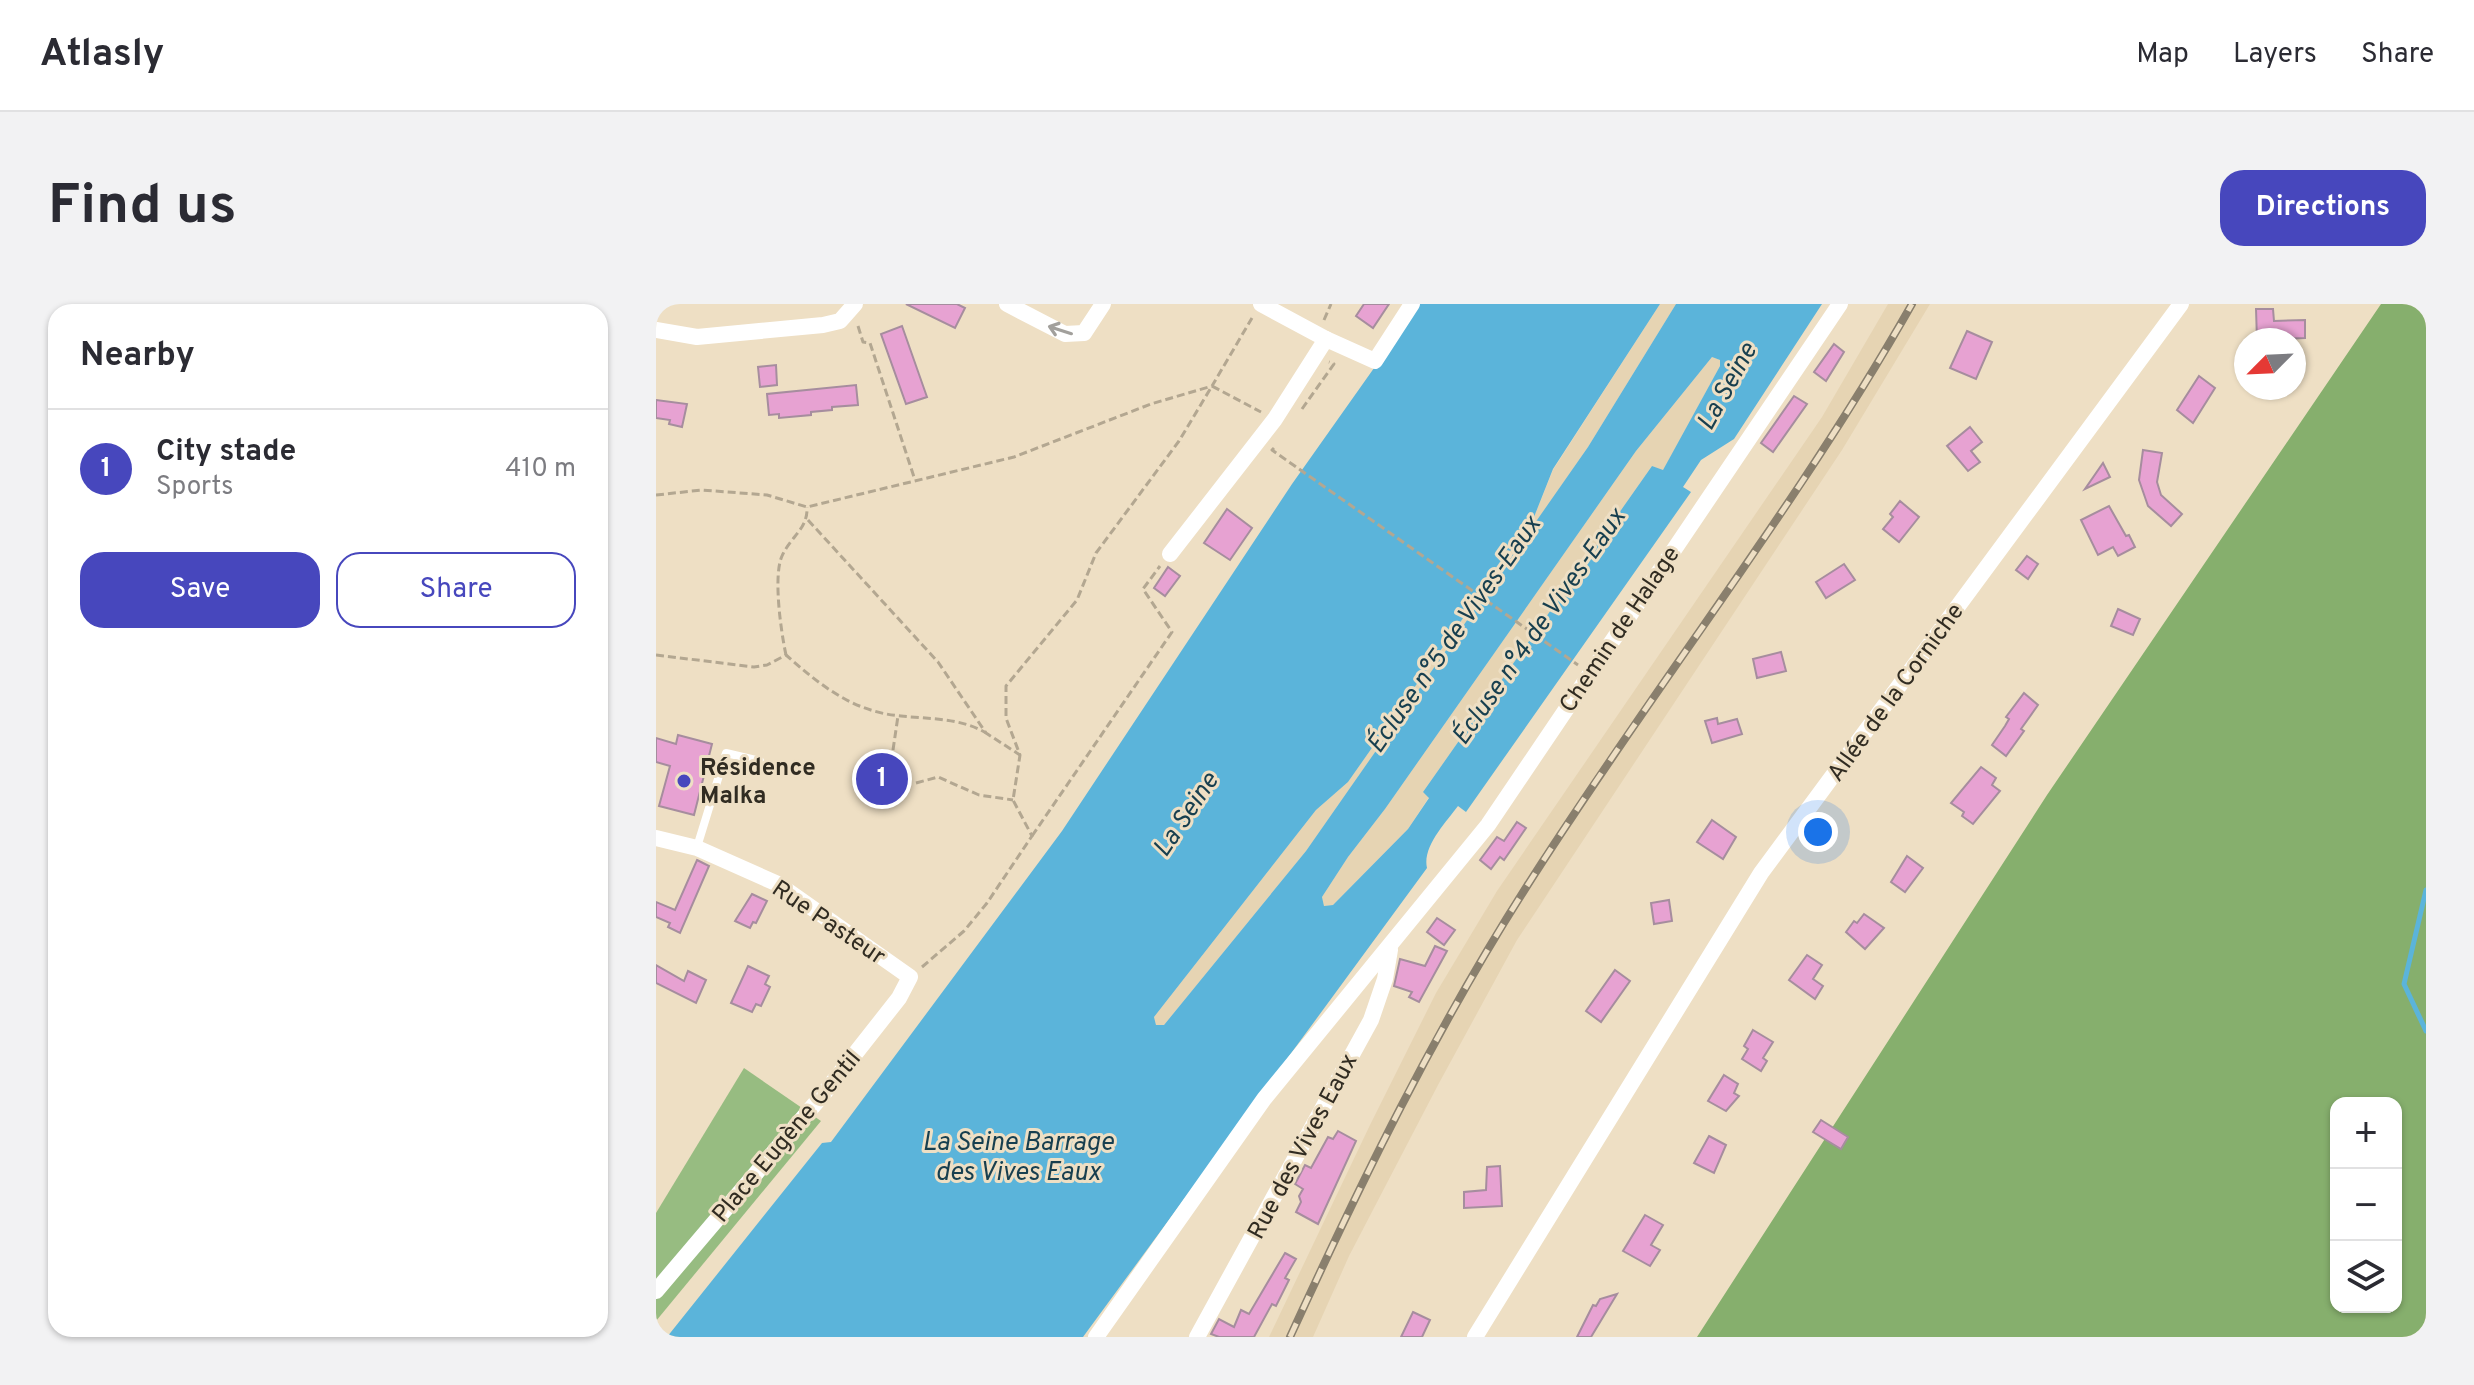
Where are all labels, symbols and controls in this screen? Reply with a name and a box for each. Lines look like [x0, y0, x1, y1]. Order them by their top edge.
text: Atlasly [40, 31, 164, 80]
text: Map [2136, 37, 2189, 73]
text: Layers [2233, 37, 2317, 73]
text: Share [2361, 37, 2434, 73]
button: Directions [2220, 170, 2426, 246]
text: Find us [48, 173, 237, 243]
one-way arrow [1049, 321, 1073, 336]
north arrow [2234, 328, 2306, 400]
text: Nearby [80, 335, 195, 378]
water label: La Seine [1691, 337, 1766, 437]
text: City stade [156, 434, 296, 471]
text: 1 [101, 453, 111, 486]
text: 410 m [505, 453, 576, 486]
text: Sports [156, 471, 233, 504]
water label: Écluse n°4 de Vives-Eaux [1444, 500, 1635, 752]
water label: Écluse n°5 de Vives-Eaux [1359, 508, 1551, 760]
street label: Chemin de Halage [1554, 541, 1687, 719]
button: Save [80, 552, 320, 628]
button: Share [336, 552, 576, 628]
street label: Allée de la Corniche [1822, 598, 1971, 788]
pin: 1 [856, 749, 908, 809]
place label: Résidence Malka [700, 754, 816, 812]
water label: La Seine [1147, 766, 1228, 864]
marker: Résidence Malka [675, 772, 693, 790]
your location [1798, 812, 1838, 852]
street label: Rue Pasteur [765, 875, 890, 973]
street label: Place Eugène Gentil [707, 1045, 868, 1230]
street label: Rue des Vives Eaux [1242, 1049, 1365, 1245]
map controls [2330, 1097, 2402, 1313]
button: + [2330, 1097, 2402, 1169]
water label: La Seine Barrage des Vives Eaux [922, 1127, 1114, 1190]
button: − [2330, 1169, 2402, 1241]
button: layers [2330, 1241, 2402, 1313]

